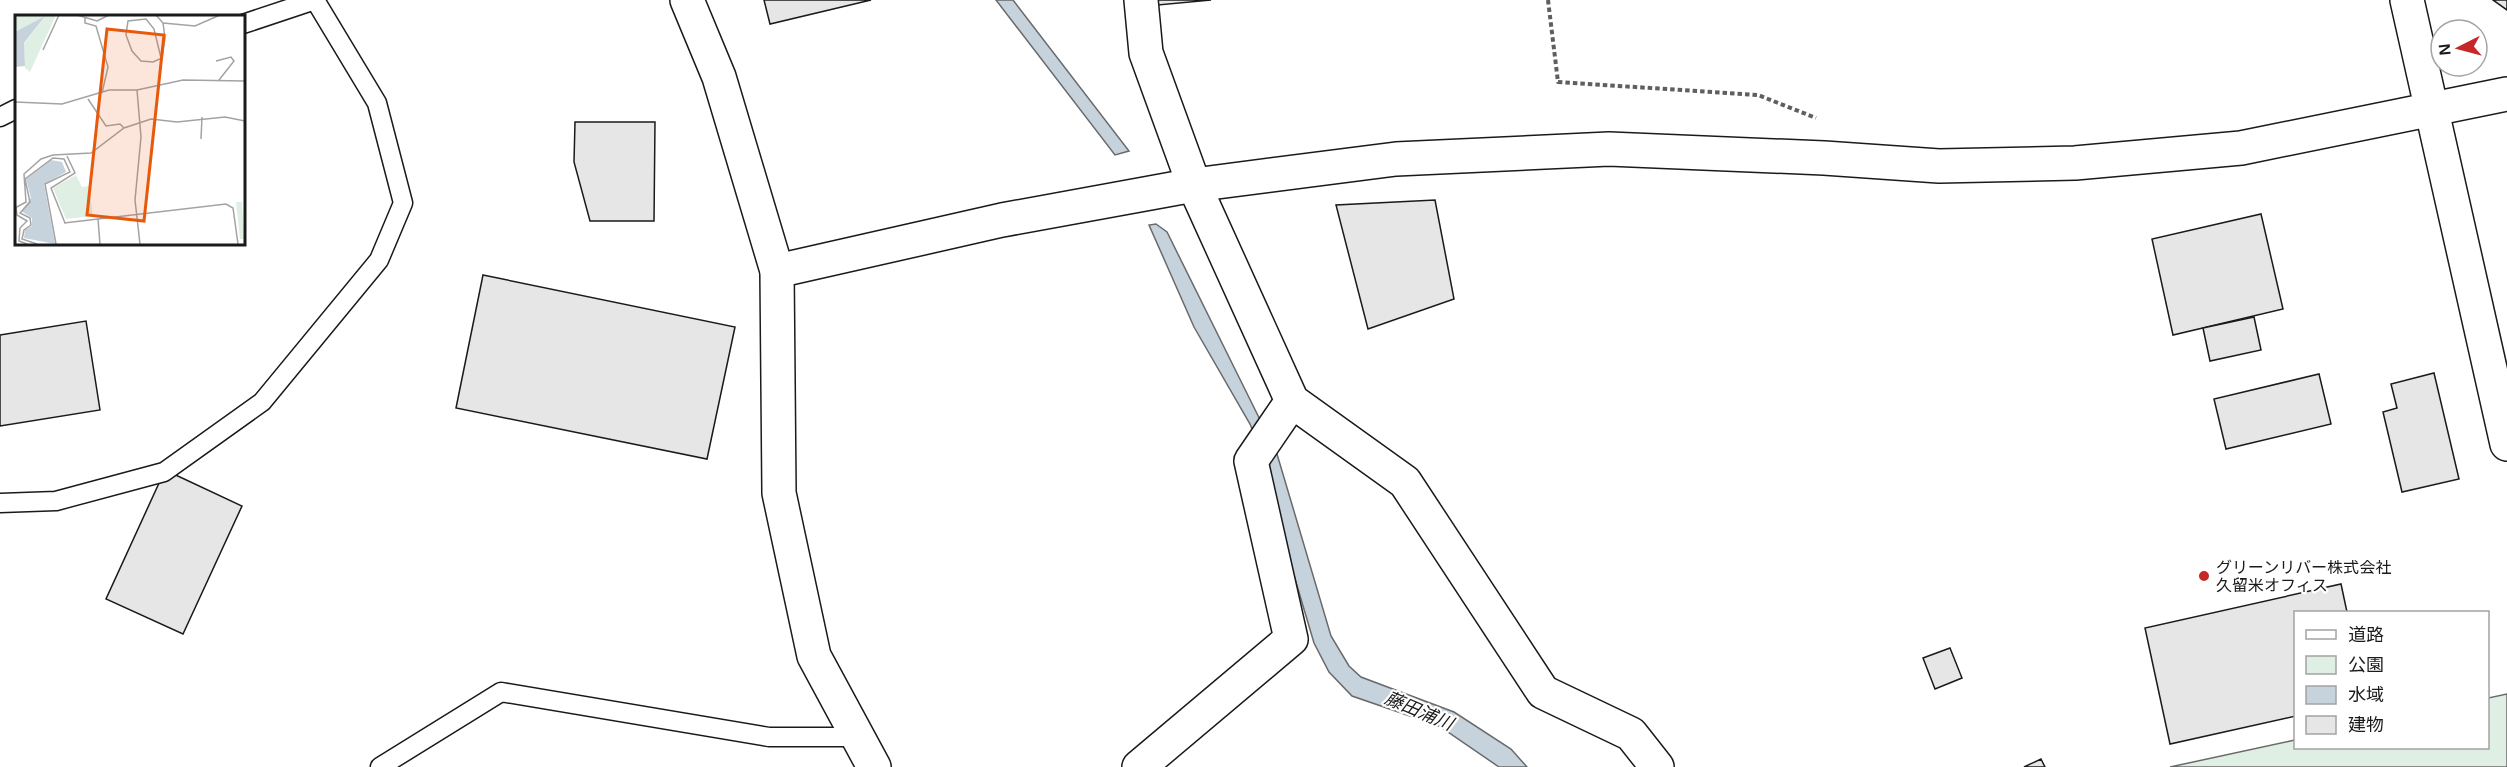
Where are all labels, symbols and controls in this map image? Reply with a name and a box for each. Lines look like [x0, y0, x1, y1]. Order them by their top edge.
inset map [15, 15, 244, 244]
north arrow [2429, 18, 2489, 78]
text: N [2436, 43, 2454, 56]
place label: グリーンリバー株式会社 久留米オフィス [2216, 559, 2391, 594]
marker: グリーンリバー株式会社 久留米オフィス [2197, 569, 2211, 583]
legend [2294, 611, 2489, 749]
text: 道路 [2348, 625, 2384, 645]
text: 公園 [2348, 655, 2384, 675]
text: 水域 [2348, 685, 2384, 705]
water label: 藤田浦川 [1382, 688, 1458, 735]
text: 建物 [2348, 715, 2384, 735]

